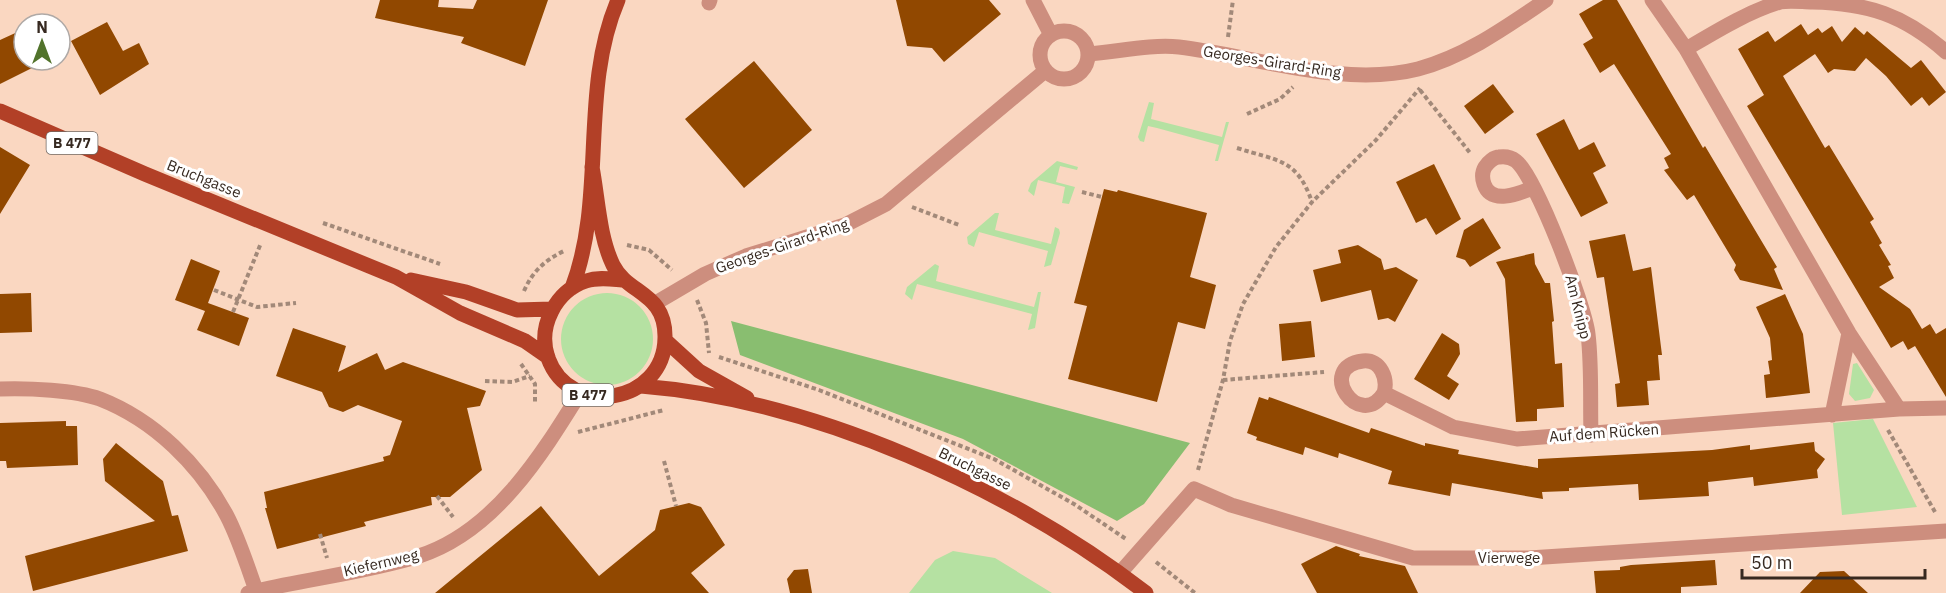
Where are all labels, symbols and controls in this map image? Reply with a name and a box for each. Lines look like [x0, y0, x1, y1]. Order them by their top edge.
north arrow [12, 12, 72, 72]
text: N [36, 17, 48, 37]
street label: Georges-Girard-Ring [1202, 41, 1342, 82]
road number: B 477 [46, 132, 98, 154]
street label: Bruchgasse [164, 155, 244, 202]
street label: Georges-Girard-Ring [713, 214, 851, 277]
street label: Am Knipp [1561, 273, 1596, 341]
road number: B 477 [562, 384, 614, 406]
street label: Auf dem Rücken [1548, 419, 1660, 446]
street label: Bruchgasse [936, 443, 1015, 494]
scale bar [1742, 542, 1925, 580]
street label: Kiefernweg [342, 545, 420, 580]
street label: Vierwege [1478, 548, 1540, 567]
text: 50 m [1751, 551, 1793, 574]

